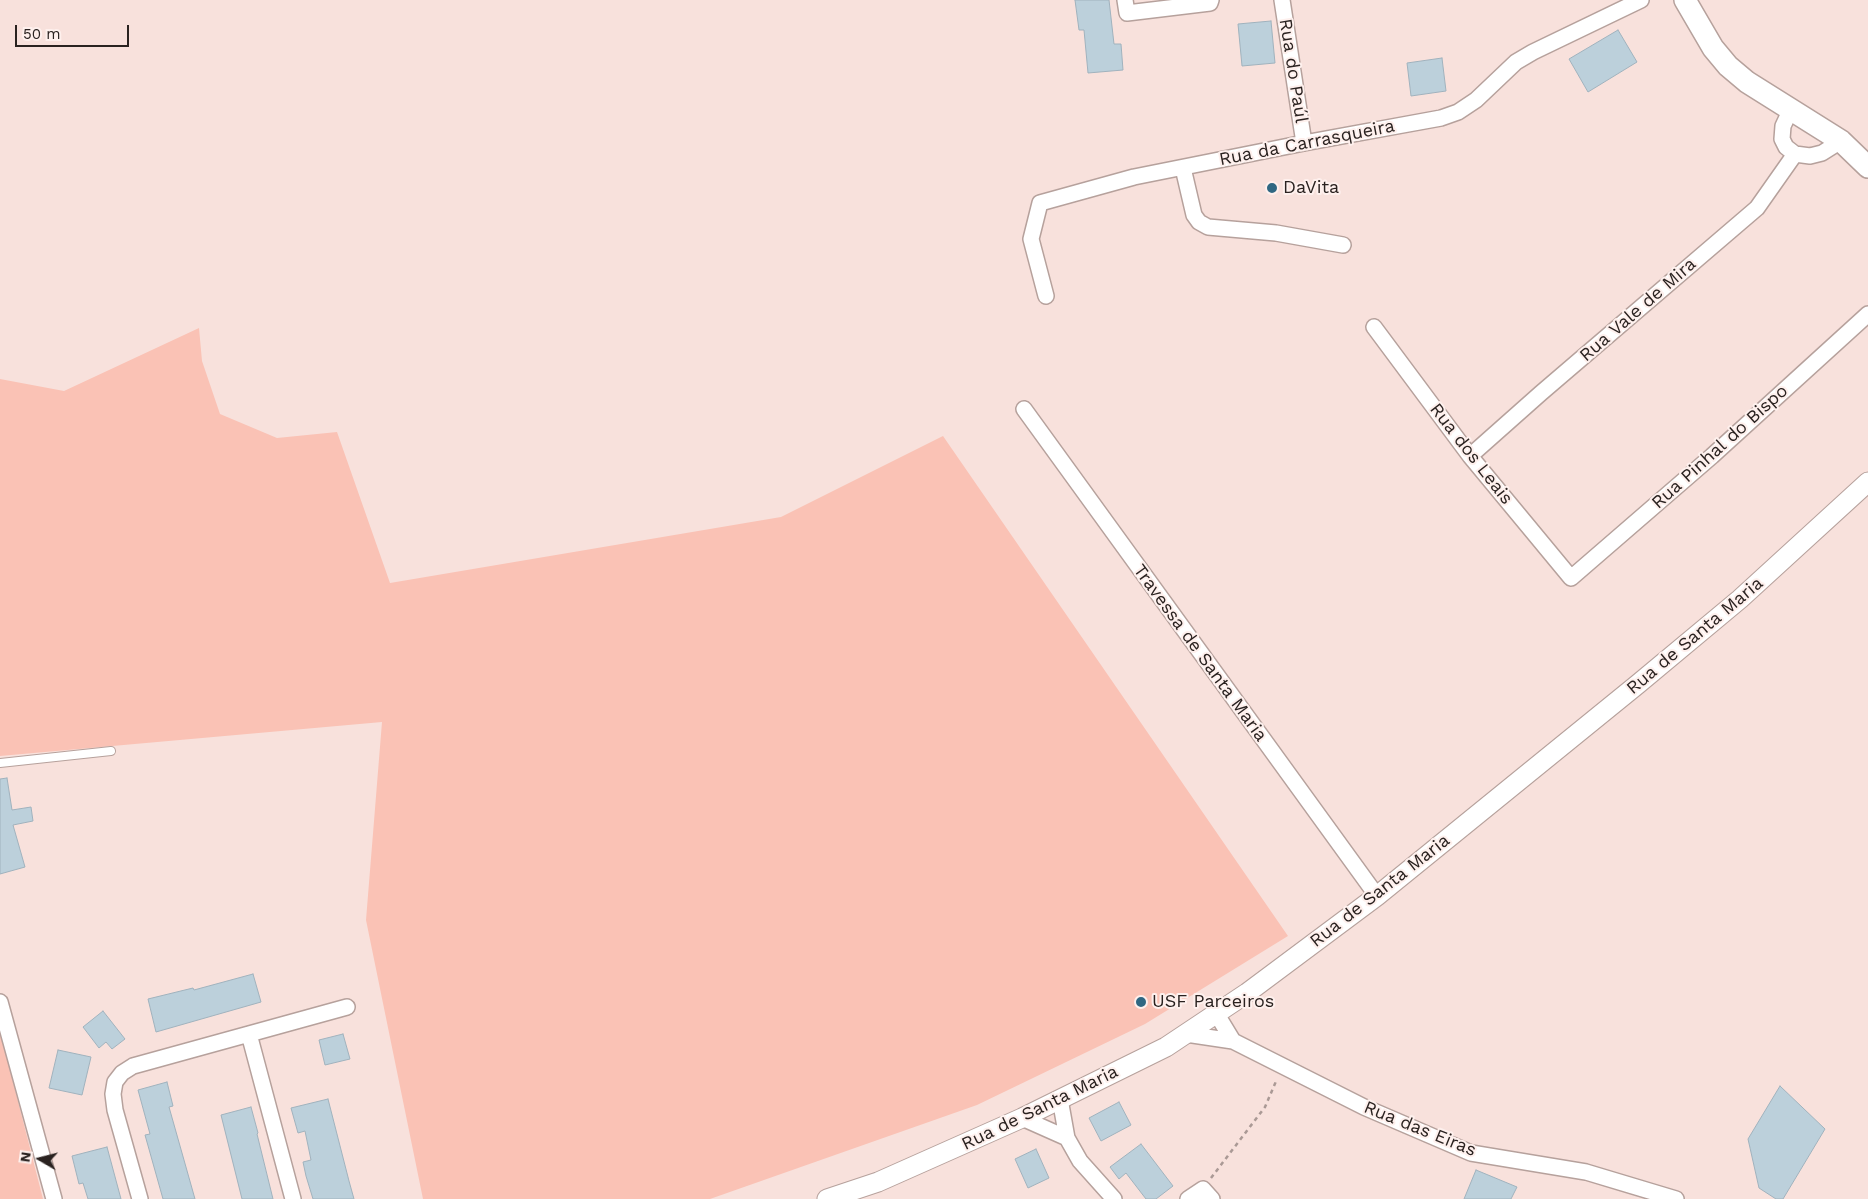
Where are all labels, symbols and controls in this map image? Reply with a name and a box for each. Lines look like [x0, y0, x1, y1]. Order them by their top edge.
scale bar [18, 15, 131, 47]
street label: Rua do Paúl [1274, 17, 1312, 125]
text: 50 m [23, 25, 60, 43]
street label: Rua da Carrasqueira [1217, 115, 1397, 171]
place label: DaVita [1283, 177, 1339, 199]
marker: DaVita [1265, 181, 1279, 195]
street label: Rua Vale de Mira [1575, 254, 1701, 366]
street label: Rua Pinhal do Bispo [1648, 380, 1792, 514]
street label: Rua dos Leais [1425, 399, 1517, 509]
street label: Travessa de Santa Maria [1128, 560, 1272, 746]
street label: Rua de Santa Maria [1622, 573, 1768, 699]
street label: Rua de Santa Maria [1306, 830, 1454, 952]
place label: USF Parceiros [1152, 991, 1274, 1013]
marker: USF Parceiros [1134, 995, 1148, 1009]
street label: Rua de Santa Maria [958, 1061, 1122, 1155]
street label: Rua das Eiras [1361, 1097, 1479, 1161]
north arrow [15, 1134, 65, 1184]
text: N [17, 1151, 34, 1163]

